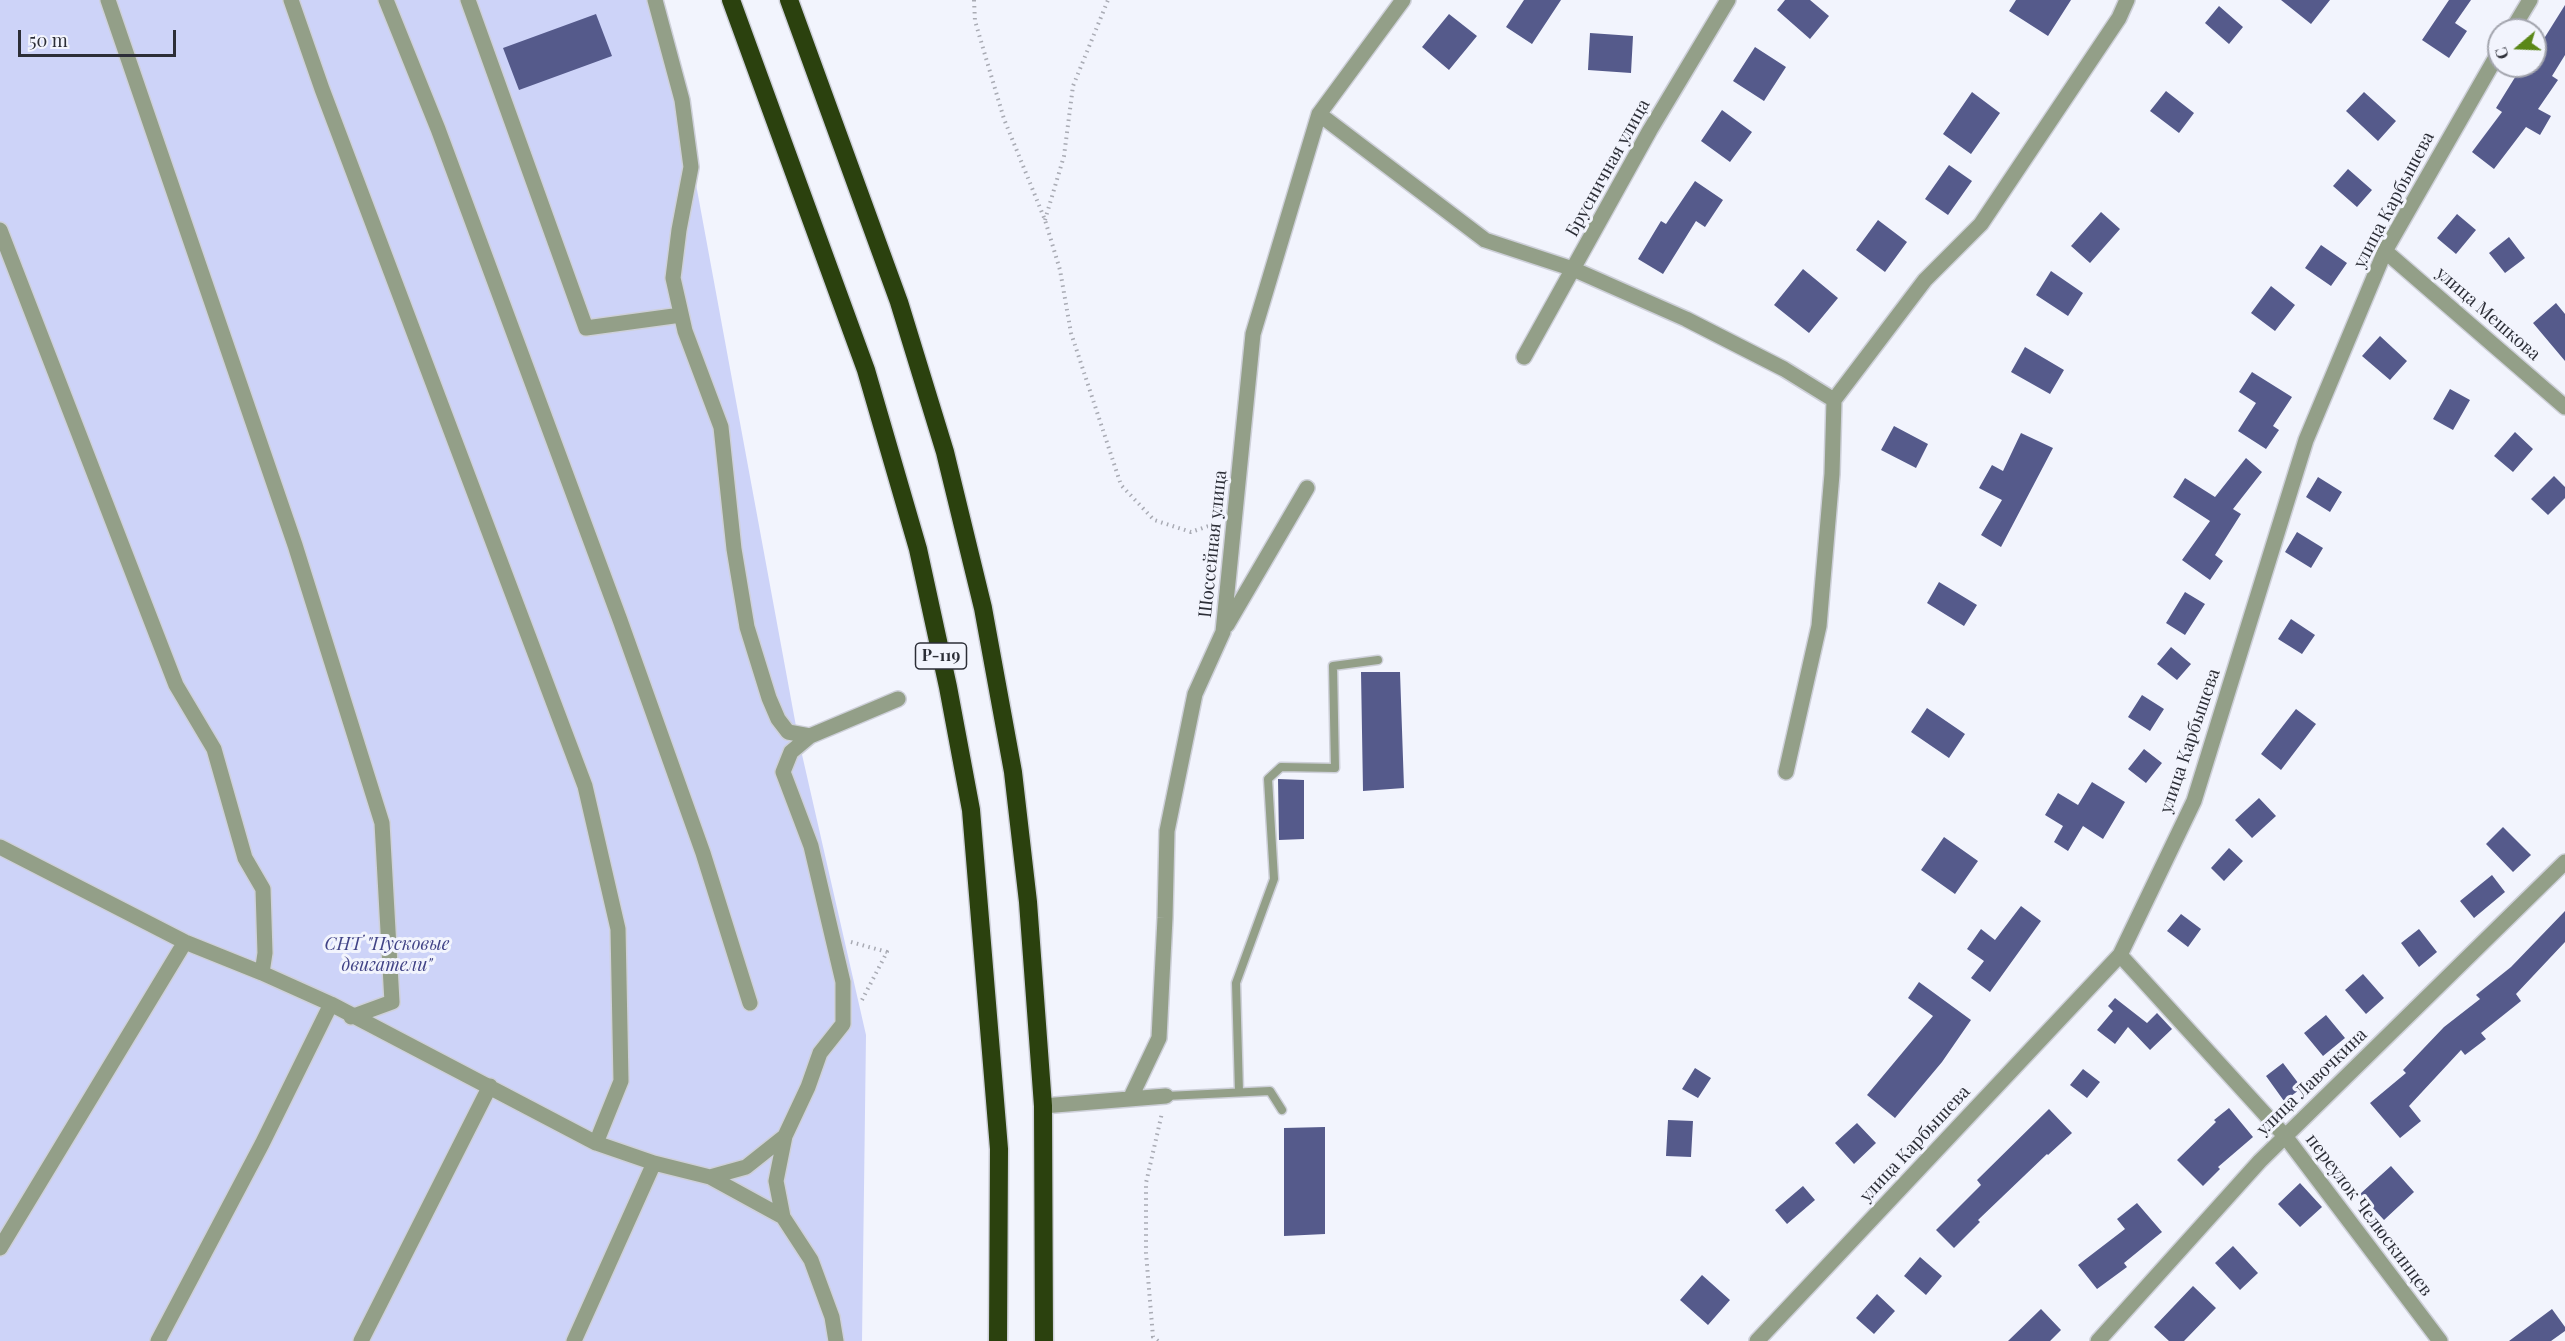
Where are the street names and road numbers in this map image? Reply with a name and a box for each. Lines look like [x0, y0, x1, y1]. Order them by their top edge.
street label: Брусничная улица [1561, 96, 1655, 240]
street label: улица Карбышева [2349, 128, 2439, 272]
street label: улица Мешкова [2431, 263, 2545, 365]
street label: Шоссейная улица [1195, 469, 1231, 619]
road number: Р-119 [916, 643, 966, 669]
street label: улица Карбышева [2155, 666, 2225, 816]
street label: улица Лавочкина [2252, 1024, 2372, 1140]
street label: улица Карбышева [1855, 1081, 1975, 1207]
street label: переулок Челюскинцев [2301, 1130, 2437, 1300]

